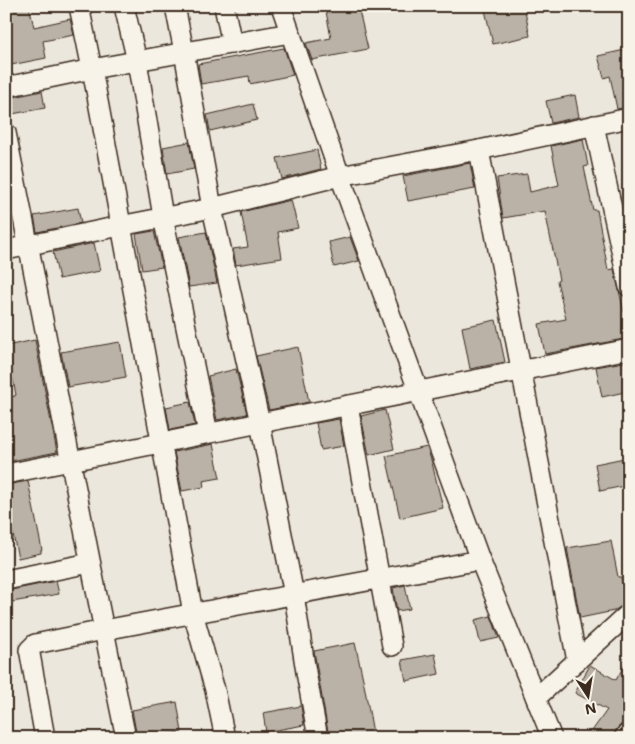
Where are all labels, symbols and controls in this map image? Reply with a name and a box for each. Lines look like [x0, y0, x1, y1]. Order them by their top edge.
north arrow [562, 672, 612, 722]
text: N [583, 699, 598, 719]

